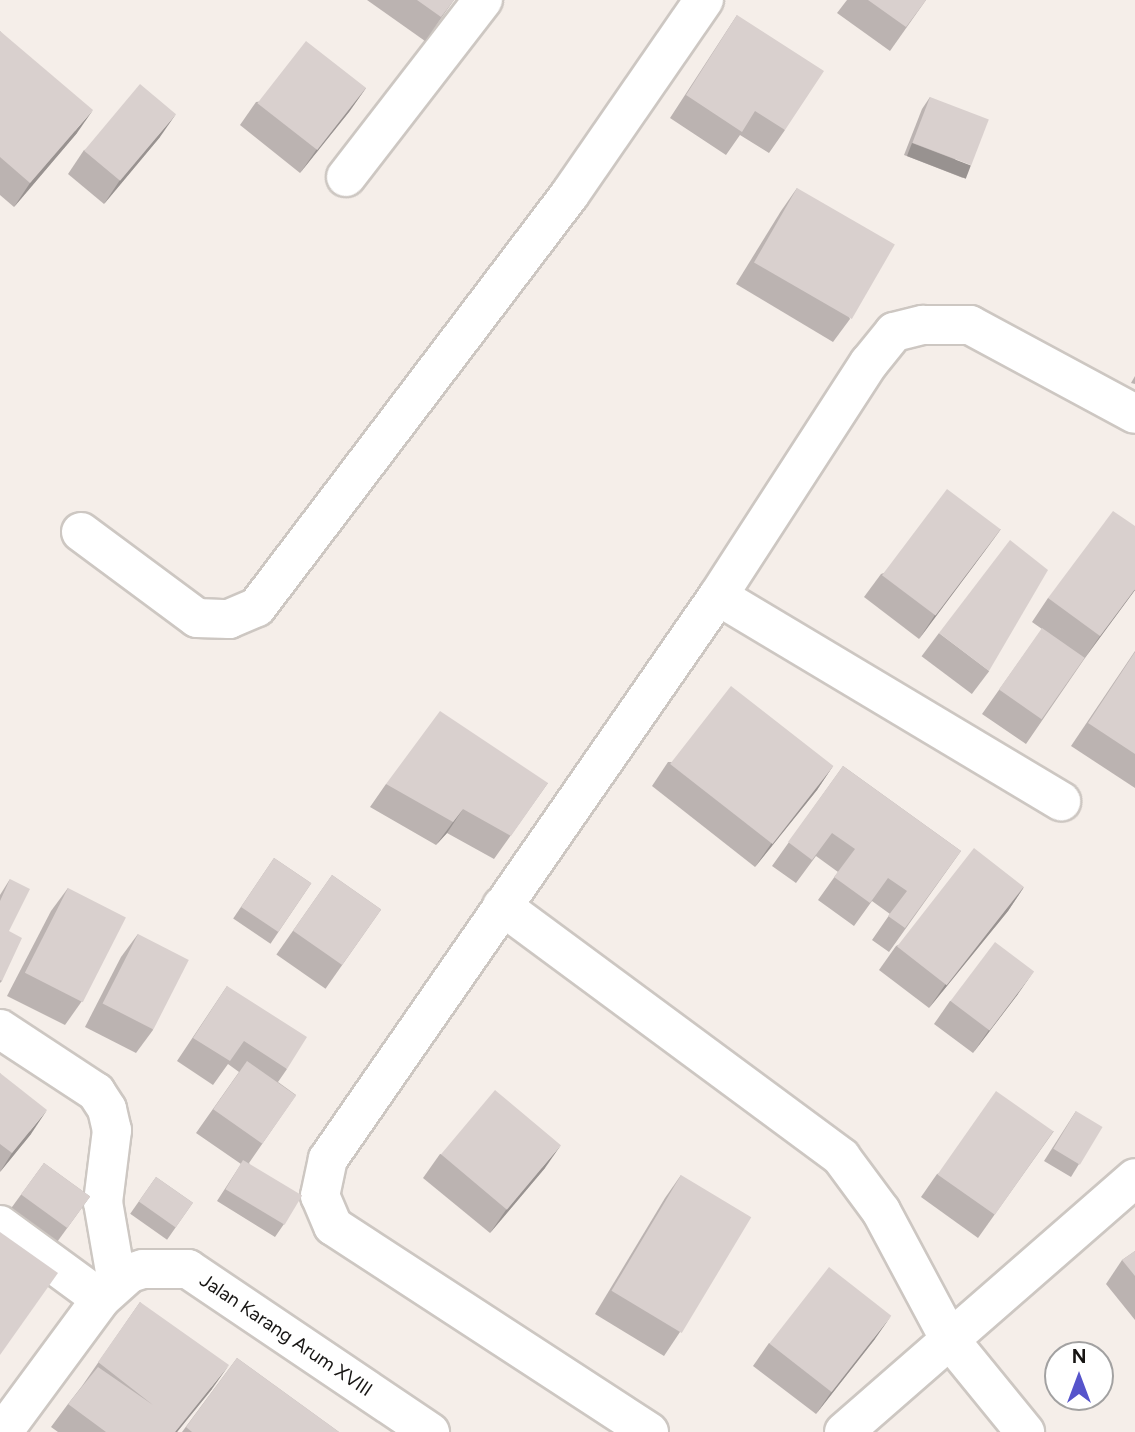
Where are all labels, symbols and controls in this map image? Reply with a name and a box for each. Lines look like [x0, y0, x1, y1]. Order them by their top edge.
street label: Jalan Karang Arum XVIII [195, 1269, 377, 1401]
north arrow [1044, 1341, 1114, 1411]
text: N [1072, 1345, 1086, 1368]

